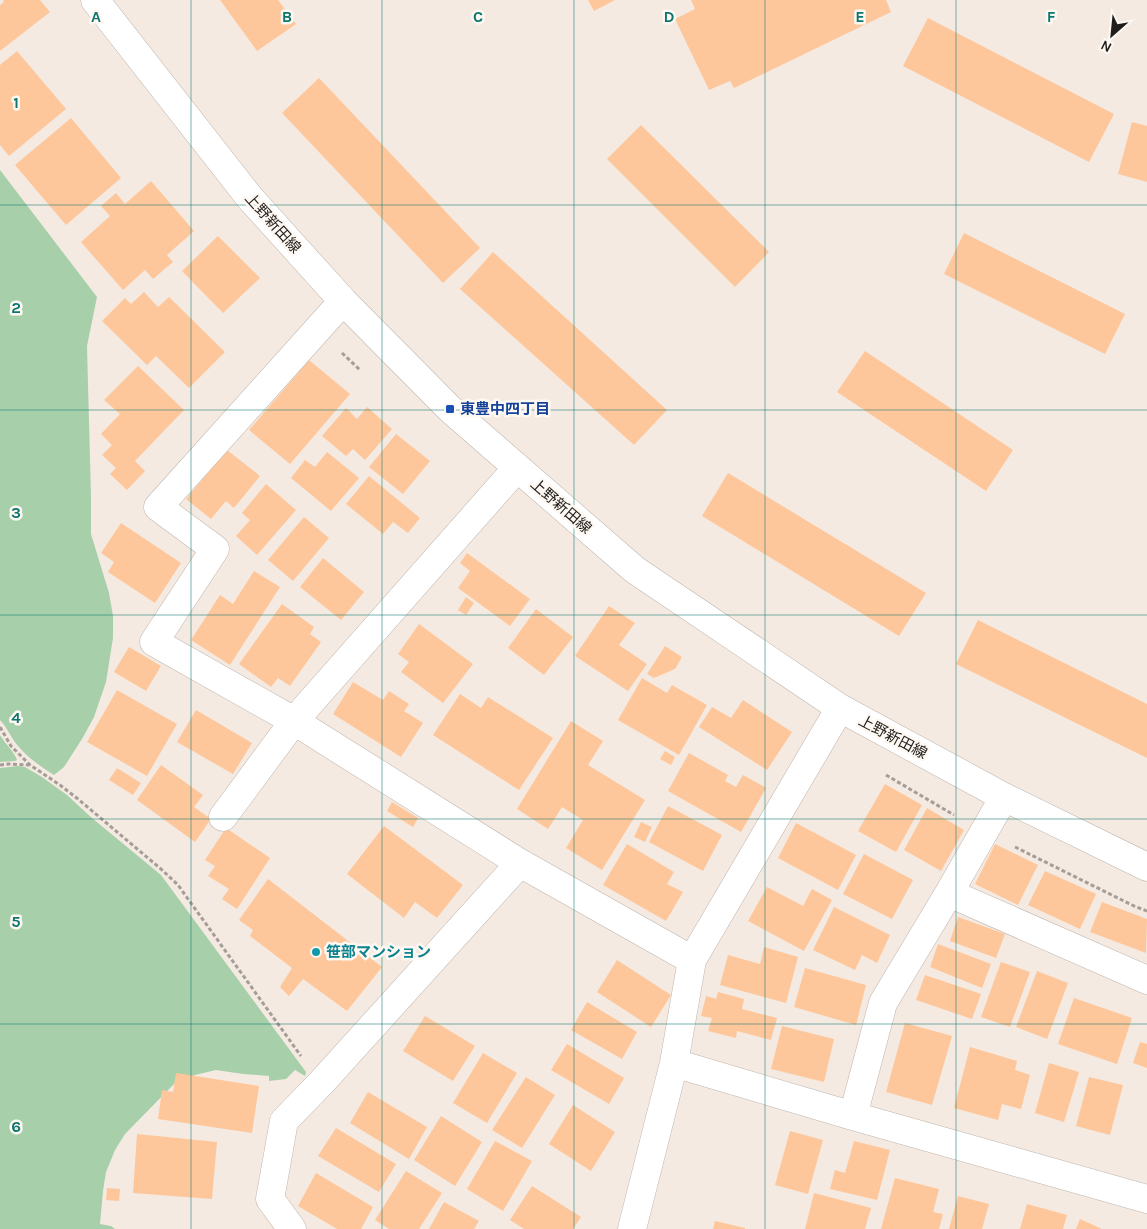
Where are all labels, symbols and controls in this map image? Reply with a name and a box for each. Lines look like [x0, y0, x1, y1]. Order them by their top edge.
text: A [91, 7, 101, 26]
text: B [282, 7, 292, 26]
text: C [473, 7, 483, 26]
text: D [664, 7, 675, 26]
text: E [855, 7, 865, 26]
text: F [1047, 7, 1056, 26]
north arrow [1087, 10, 1137, 60]
text: N [1098, 36, 1115, 56]
text: 1 [13, 93, 19, 112]
street label: 上野新田線 [241, 189, 305, 257]
text: 2 [11, 298, 21, 317]
place label: 東豊中四丁目 [460, 400, 550, 418]
marker: 東豊中四丁目 [444, 403, 456, 415]
street label: 上野新田線 [527, 475, 595, 537]
text: 3 [11, 503, 21, 522]
text: 4 [11, 708, 21, 727]
street label: 上野新田線 [856, 711, 930, 763]
text: 5 [11, 912, 21, 931]
place label: 笹部マンション [326, 943, 431, 961]
marker: 笹部マンション [310, 946, 322, 958]
text: 6 [11, 1117, 21, 1136]

